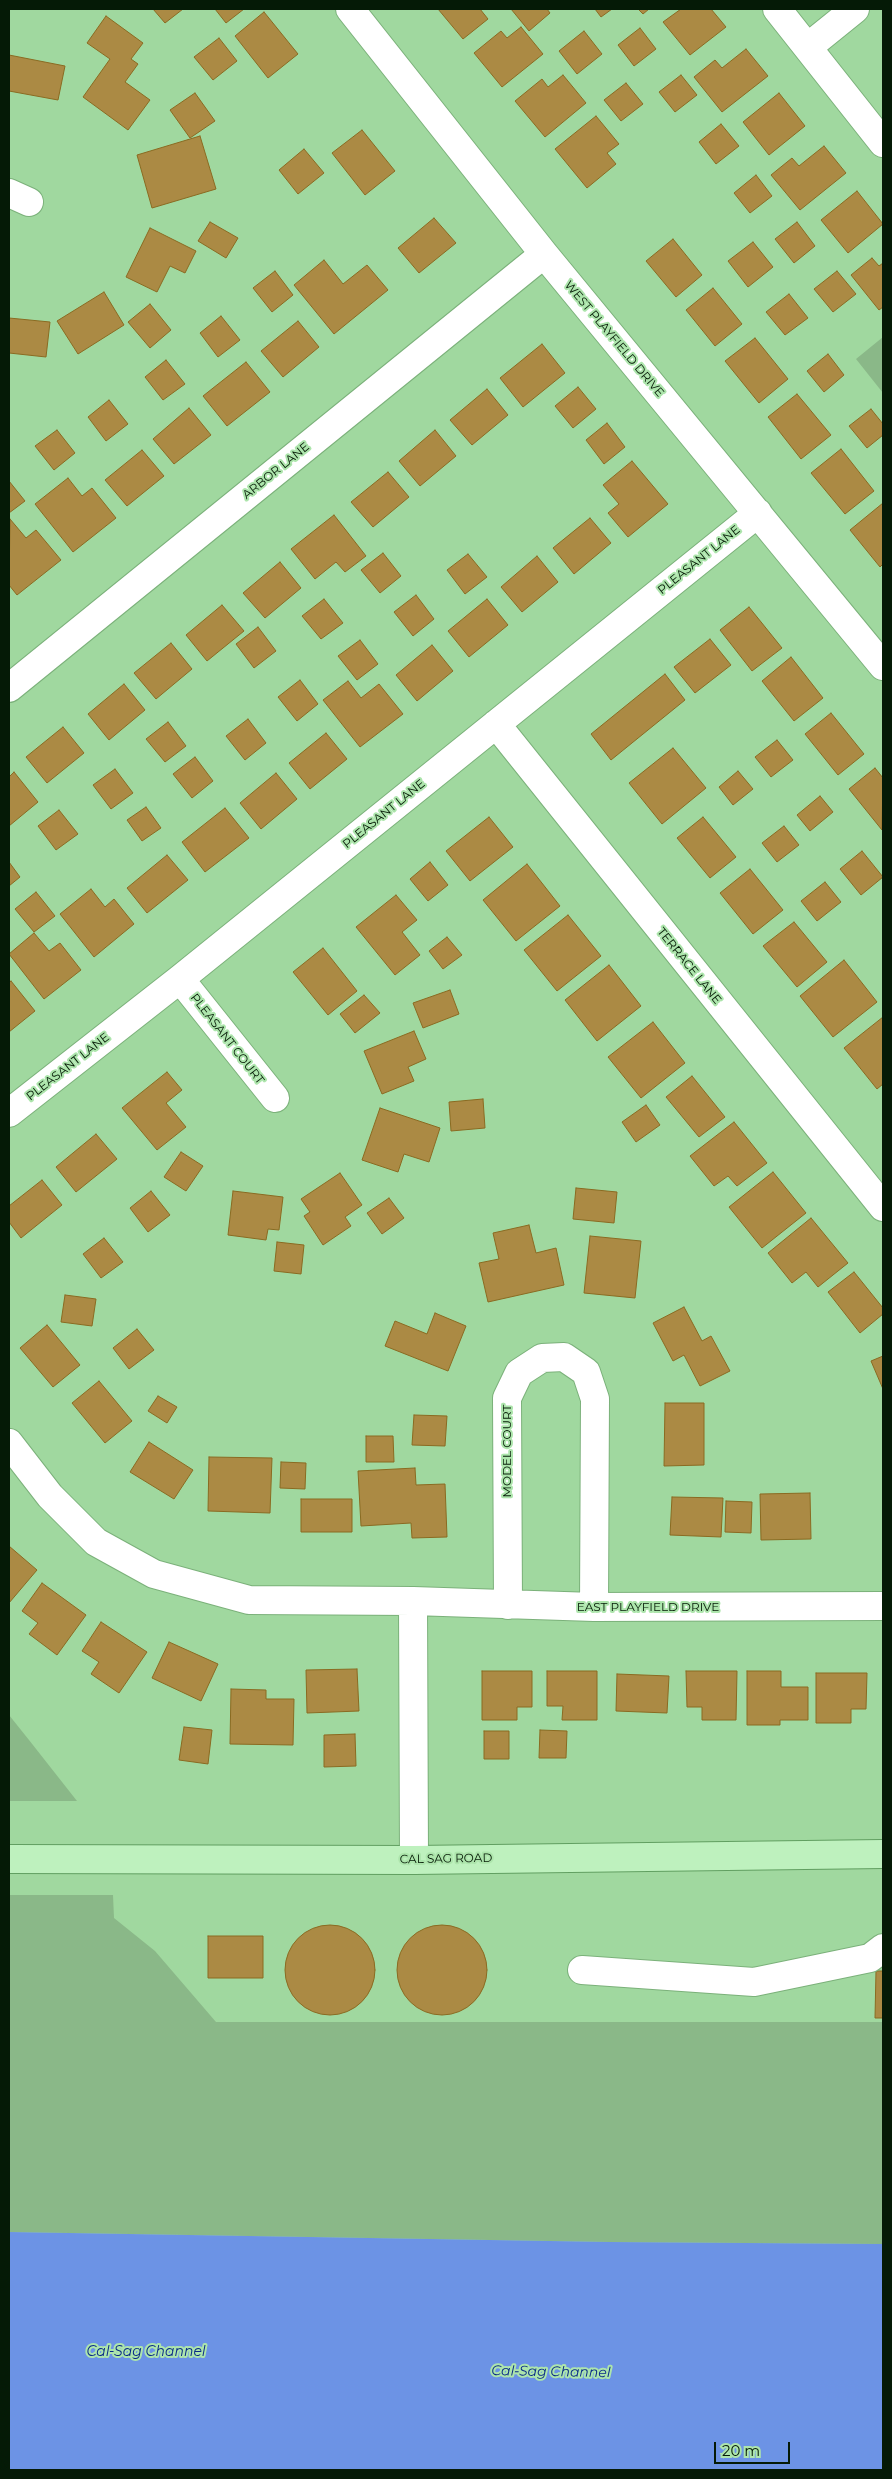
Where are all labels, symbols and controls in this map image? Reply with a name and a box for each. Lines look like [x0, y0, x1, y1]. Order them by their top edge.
street label: WEST PLAYFIELD DRIVE [561, 278, 667, 400]
street label: ARBOR LANE [240, 440, 312, 502]
street label: PLEASANT LANE [655, 522, 743, 598]
street label: PLEASANT LANE [340, 776, 428, 852]
street label: TERRACE LANE [654, 925, 724, 1007]
street label: PLEASANT COURT [187, 991, 267, 1087]
street label: PLEASANT LANE [24, 1030, 112, 1104]
street label: MODEL COURT [500, 1405, 514, 1497]
street label: EAST PLAYFIELD DRIVE [577, 1600, 719, 1614]
street label: CAL SAG ROAD [400, 1851, 492, 1867]
water label: Cal-Sag Channel [86, 2344, 206, 2360]
water label: Cal-Sag Channel [491, 2363, 611, 2381]
scale bar [717, 2432, 793, 2464]
text: 20 m [722, 2441, 760, 2460]

